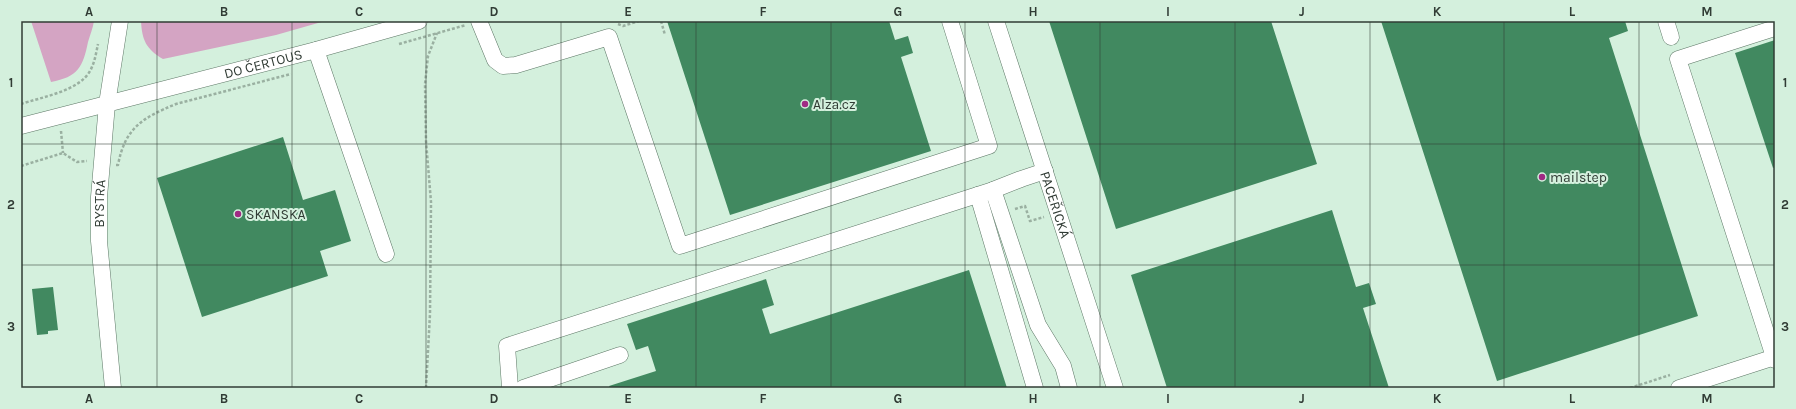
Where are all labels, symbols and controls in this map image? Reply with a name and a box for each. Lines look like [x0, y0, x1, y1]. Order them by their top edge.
text: A [85, 4, 93, 19]
text: B [220, 4, 228, 19]
text: C [355, 4, 363, 19]
text: D [490, 4, 499, 19]
text: E [624, 4, 632, 19]
text: F [759, 4, 767, 19]
text: G [894, 4, 902, 19]
text: H [1028, 4, 1038, 19]
text: I [1166, 4, 1170, 19]
text: J [1299, 4, 1305, 19]
text: K [1433, 4, 1442, 19]
text: L [1569, 4, 1576, 19]
text: M [1701, 4, 1713, 19]
street label: DO ČERTOUS [222, 46, 304, 82]
text: 1 [9, 75, 13, 90]
text: 1 [1783, 75, 1787, 90]
place label: Alza.cz [813, 96, 856, 113]
marker: Alza.cz [800, 99, 810, 109]
street label: PACEŘICKÁ [1036, 169, 1075, 240]
place label: mailstep [1550, 169, 1607, 186]
marker: mailstep [1537, 172, 1547, 182]
street label: BYSTRÁ [91, 179, 109, 228]
text: 2 [7, 197, 15, 212]
text: 2 [1781, 197, 1789, 212]
place label: SKANSKA [246, 206, 306, 223]
marker: SKANSKA [233, 209, 243, 219]
text: 3 [7, 319, 15, 334]
text: 3 [1781, 319, 1789, 334]
text: A [85, 391, 93, 406]
text: B [220, 391, 228, 406]
text: C [355, 391, 363, 406]
text: D [490, 391, 499, 406]
text: E [624, 391, 632, 406]
text: F [759, 391, 767, 406]
text: G [894, 391, 902, 406]
text: H [1028, 391, 1038, 406]
text: I [1166, 391, 1170, 406]
text: J [1299, 391, 1305, 406]
text: K [1433, 391, 1442, 406]
text: L [1569, 391, 1576, 406]
text: M [1701, 391, 1713, 406]

